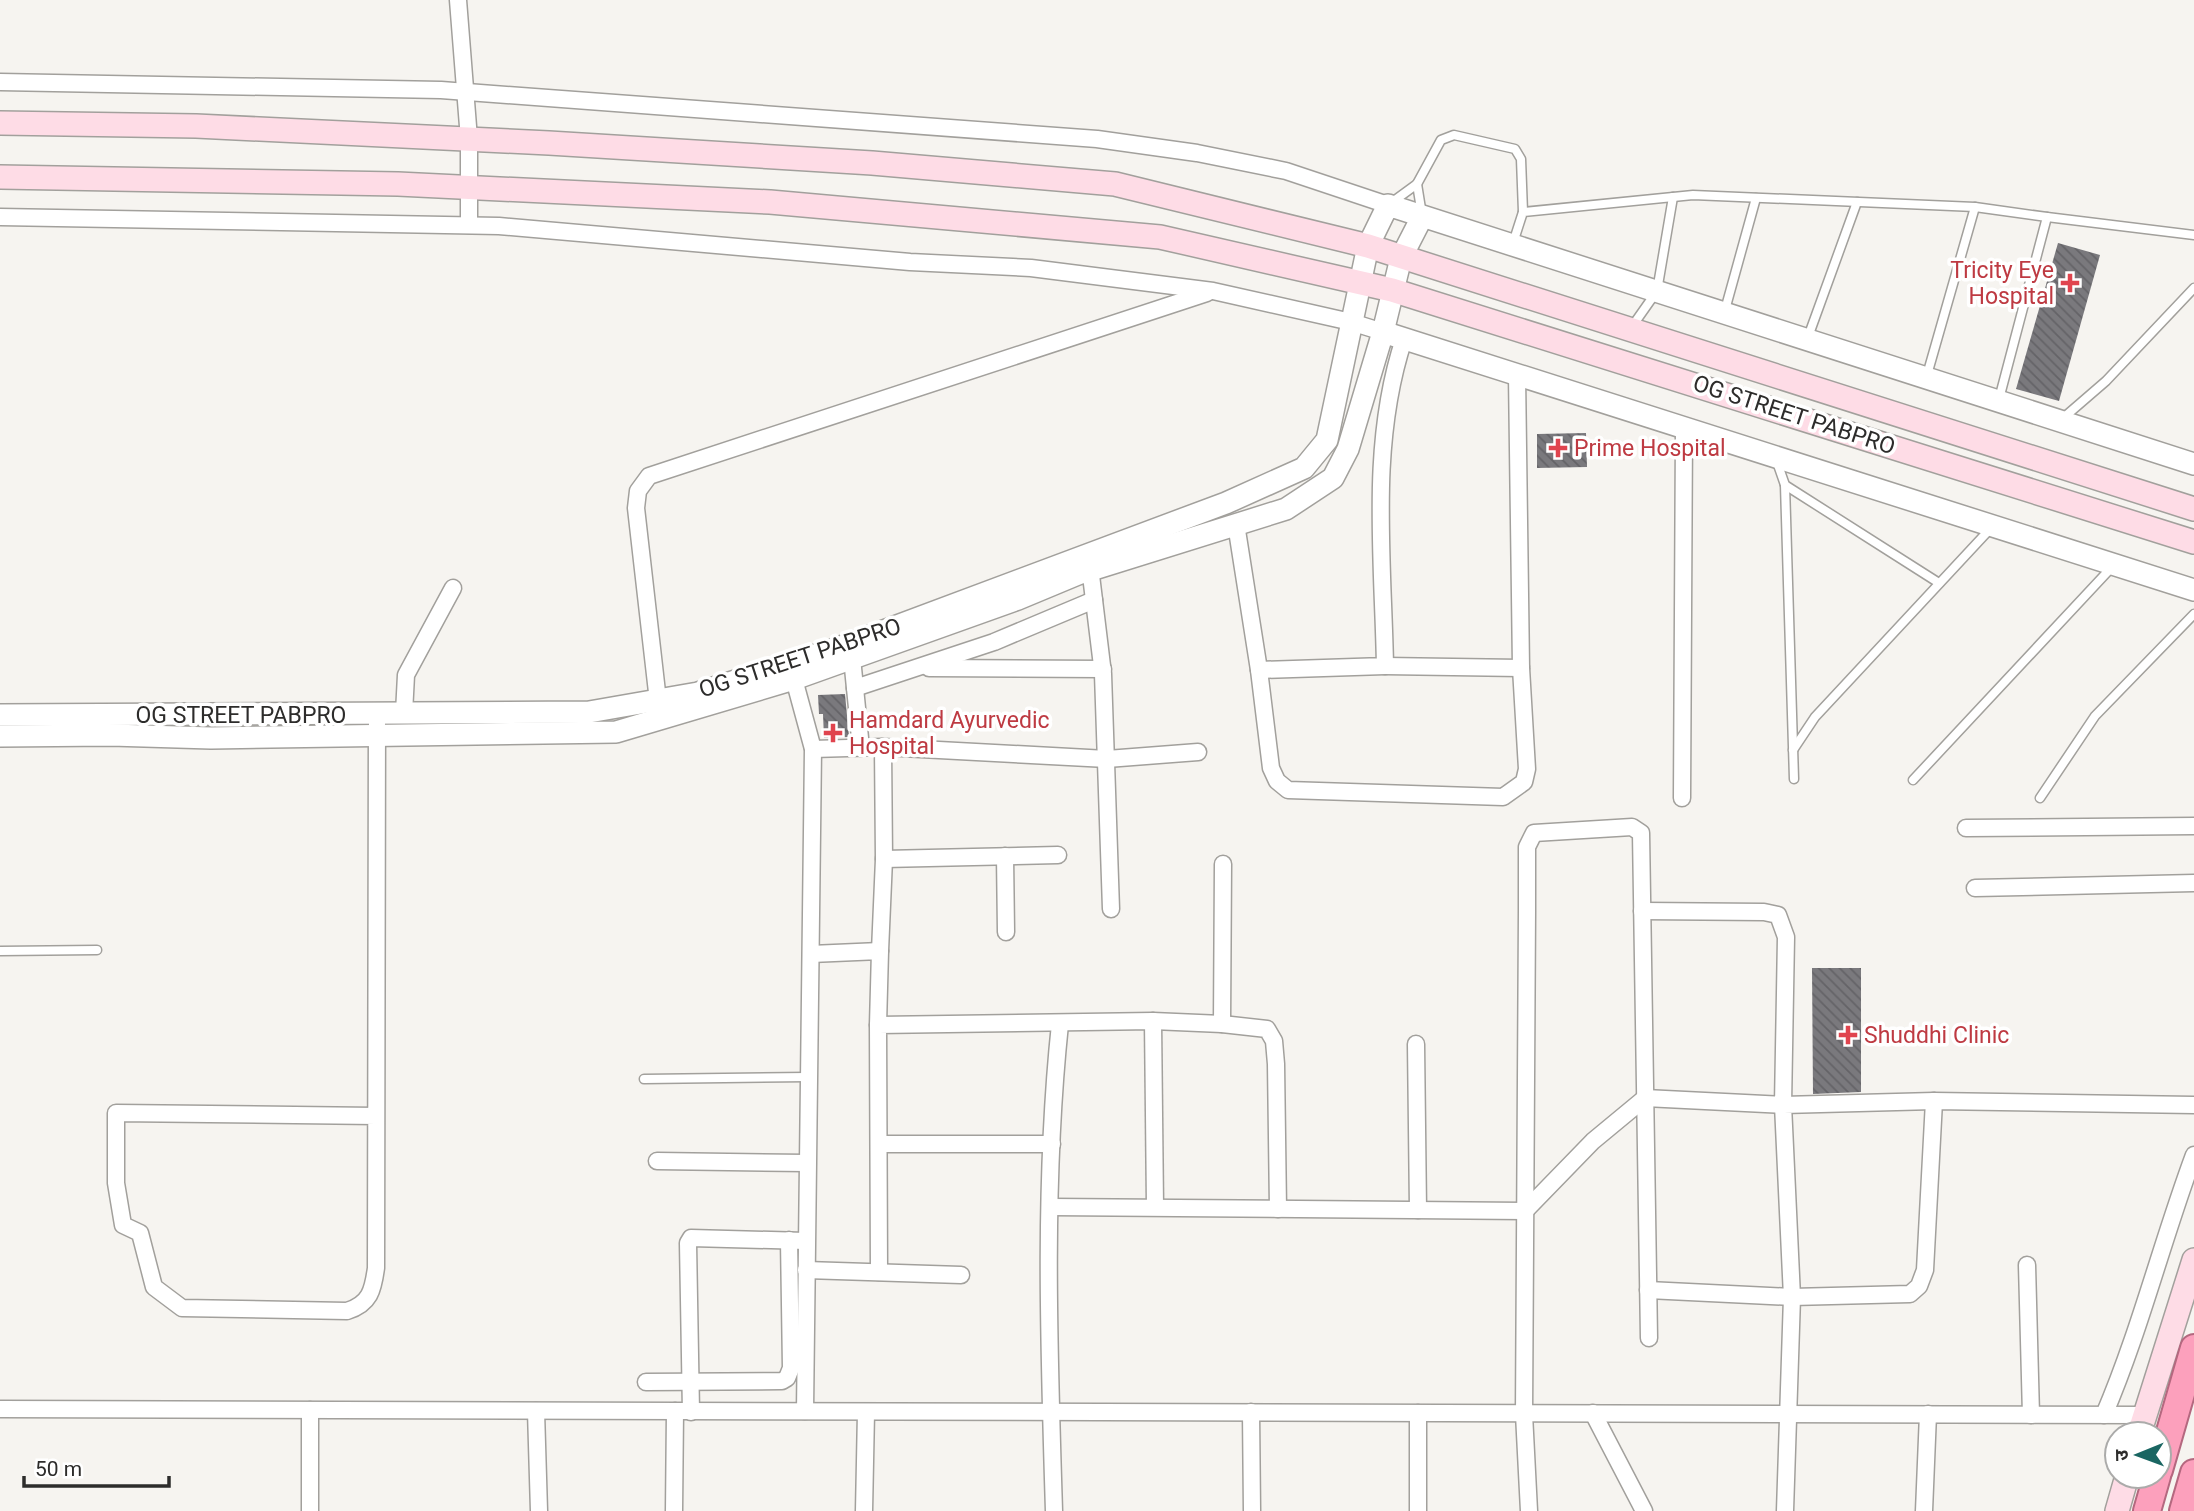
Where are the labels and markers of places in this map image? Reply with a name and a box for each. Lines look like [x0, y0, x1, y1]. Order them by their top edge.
place label: Tricity Eye Hospital [1950, 257, 2054, 310]
marker: Tricity Eye Hospital [2060, 273, 2080, 293]
place label: Prime Hospital [1574, 435, 1726, 462]
marker: Prime Hospital [1548, 438, 1568, 458]
place label: Hamdard Ayurvedic Hospital [849, 707, 1050, 760]
marker: Hamdard Ayurvedic Hospital [823, 723, 843, 743]
place label: Shuddhi Clinic [1864, 1022, 2009, 1049]
marker: Shuddhi Clinic [1838, 1025, 1858, 1045]

